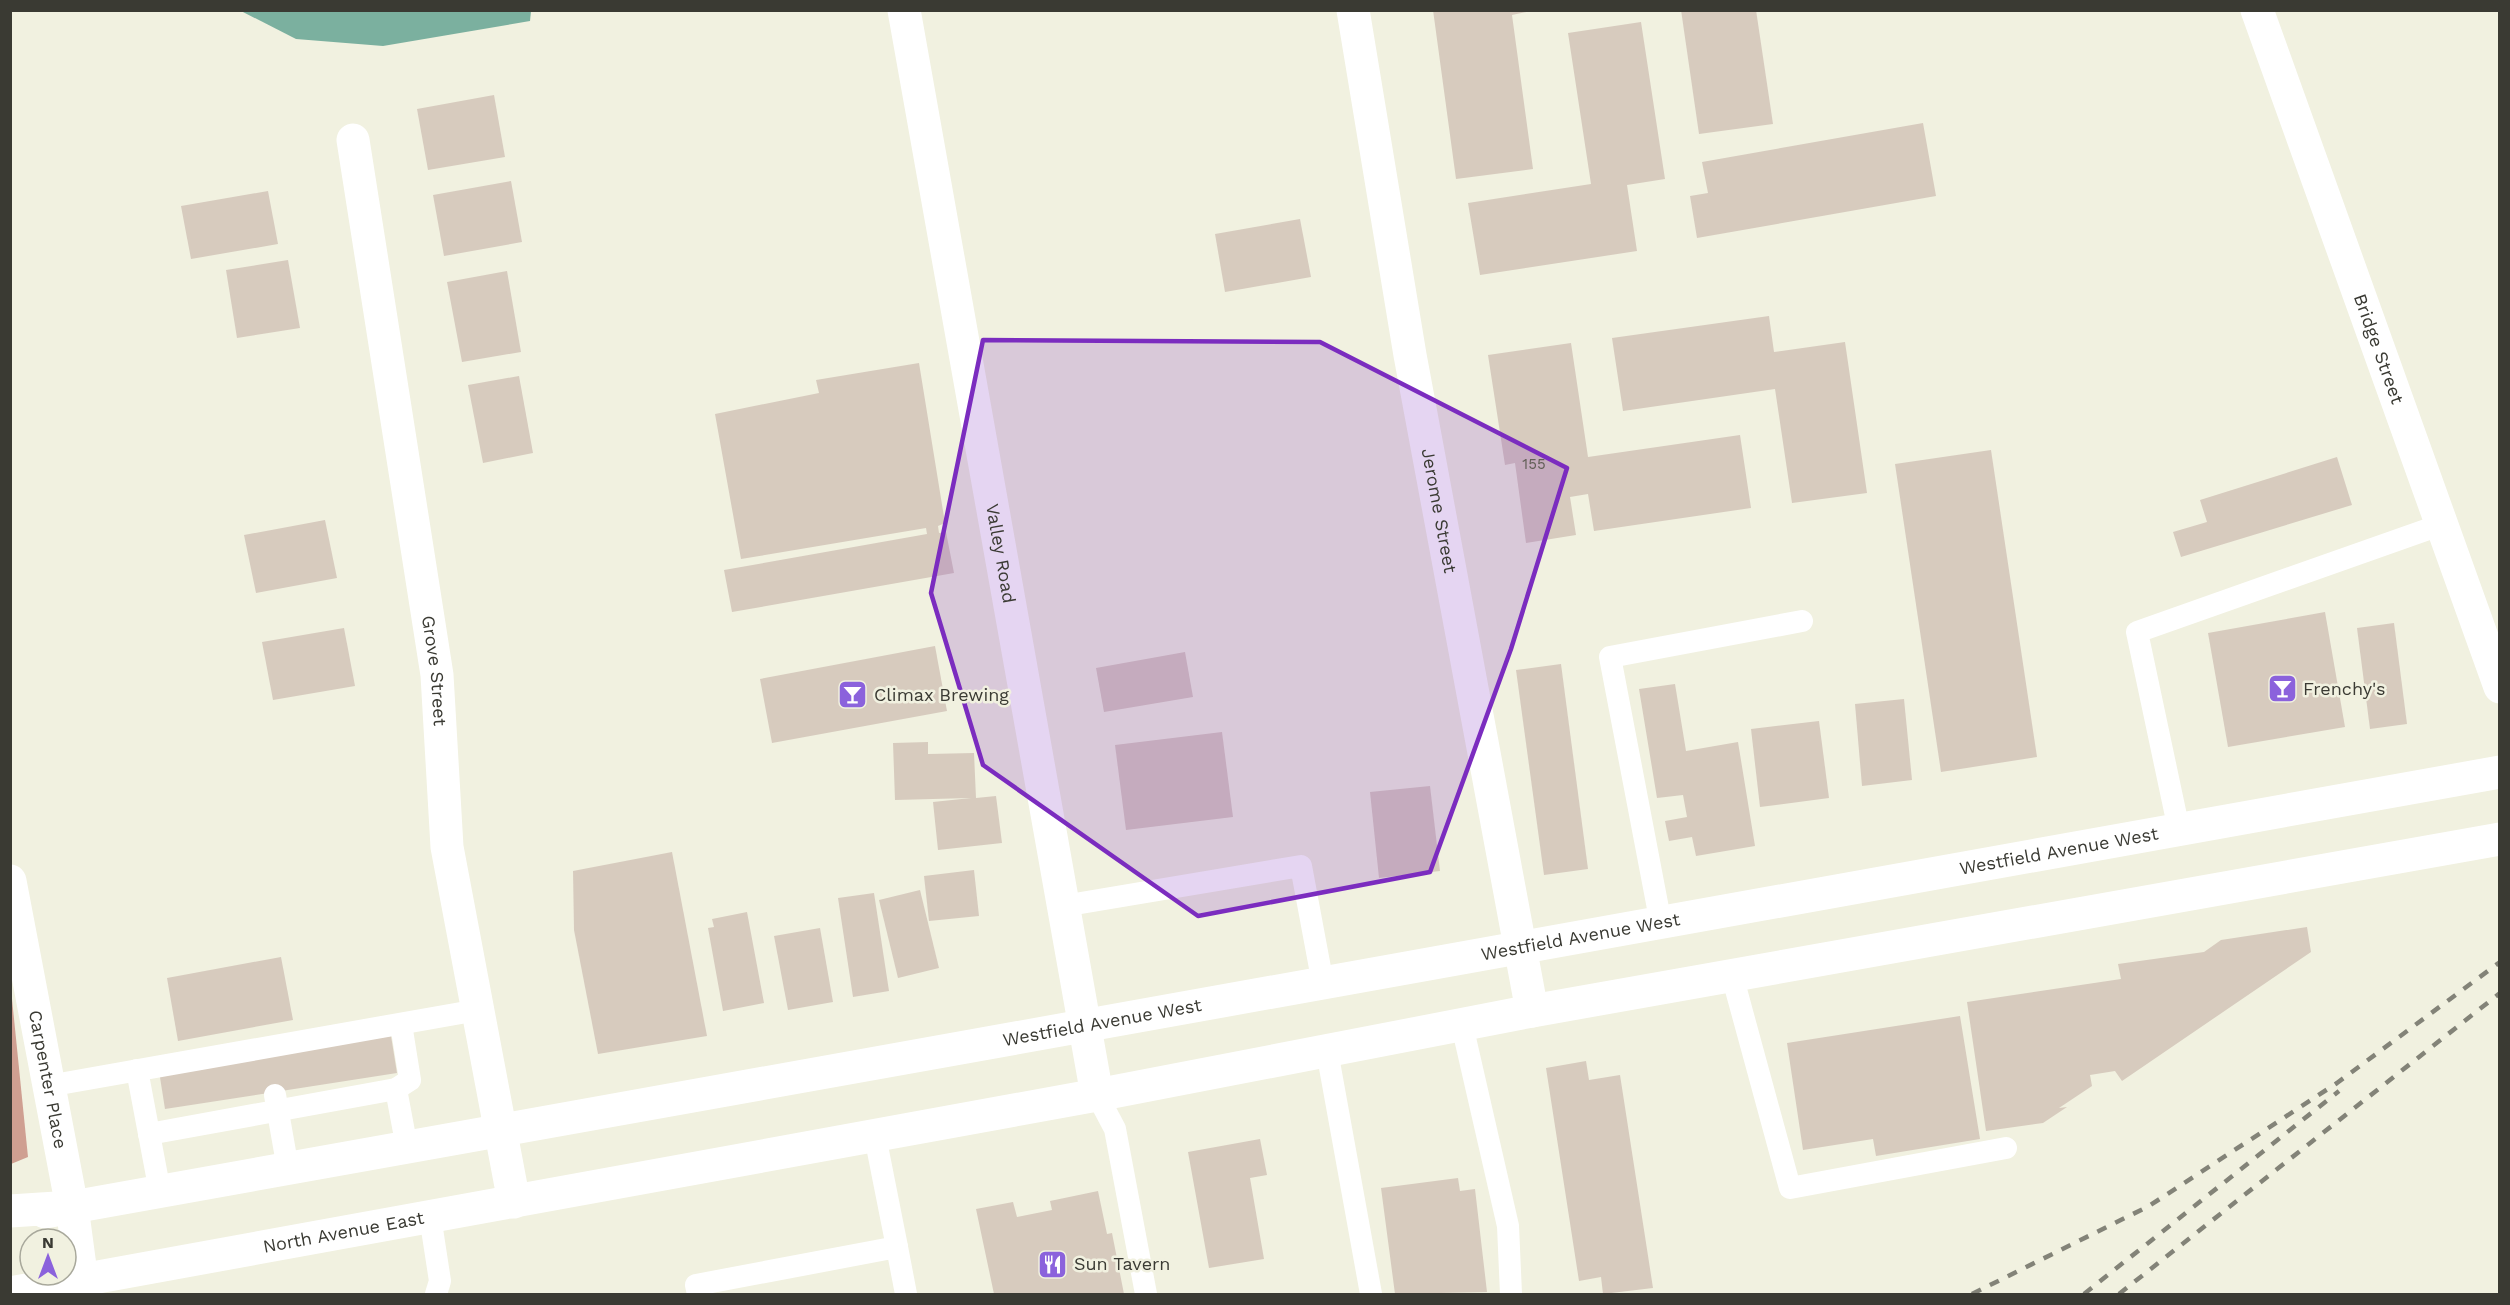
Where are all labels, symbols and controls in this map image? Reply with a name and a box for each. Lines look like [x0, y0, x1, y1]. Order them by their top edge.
street label: Bridge Street [2350, 291, 2409, 407]
street label: Jerome Street [1418, 447, 1461, 575]
house number: 155 [1522, 455, 1546, 473]
street label: Valley Road [982, 502, 1020, 605]
street label: Grove Street [418, 614, 451, 727]
bar icon: Frenchy's [2266, 673, 2298, 705]
place label: Frenchy's [2303, 678, 2386, 699]
bar icon: Climax Brewing [837, 679, 869, 711]
place label: Climax Brewing [874, 684, 1009, 705]
street label: Westfield Avenue West [1958, 822, 2160, 879]
street label: Westfield Avenue West [1479, 908, 1682, 964]
street label: Westfield Avenue West [1001, 994, 1204, 1050]
street label: Carpenter Place [25, 1008, 72, 1150]
street label: North Avenue East [261, 1207, 426, 1257]
north arrow [18, 1227, 78, 1287]
text: N [42, 1233, 54, 1252]
restaurant icon: Sun Tavern [1037, 1248, 1069, 1280]
place label: Sun Tavern [1074, 1253, 1171, 1274]

